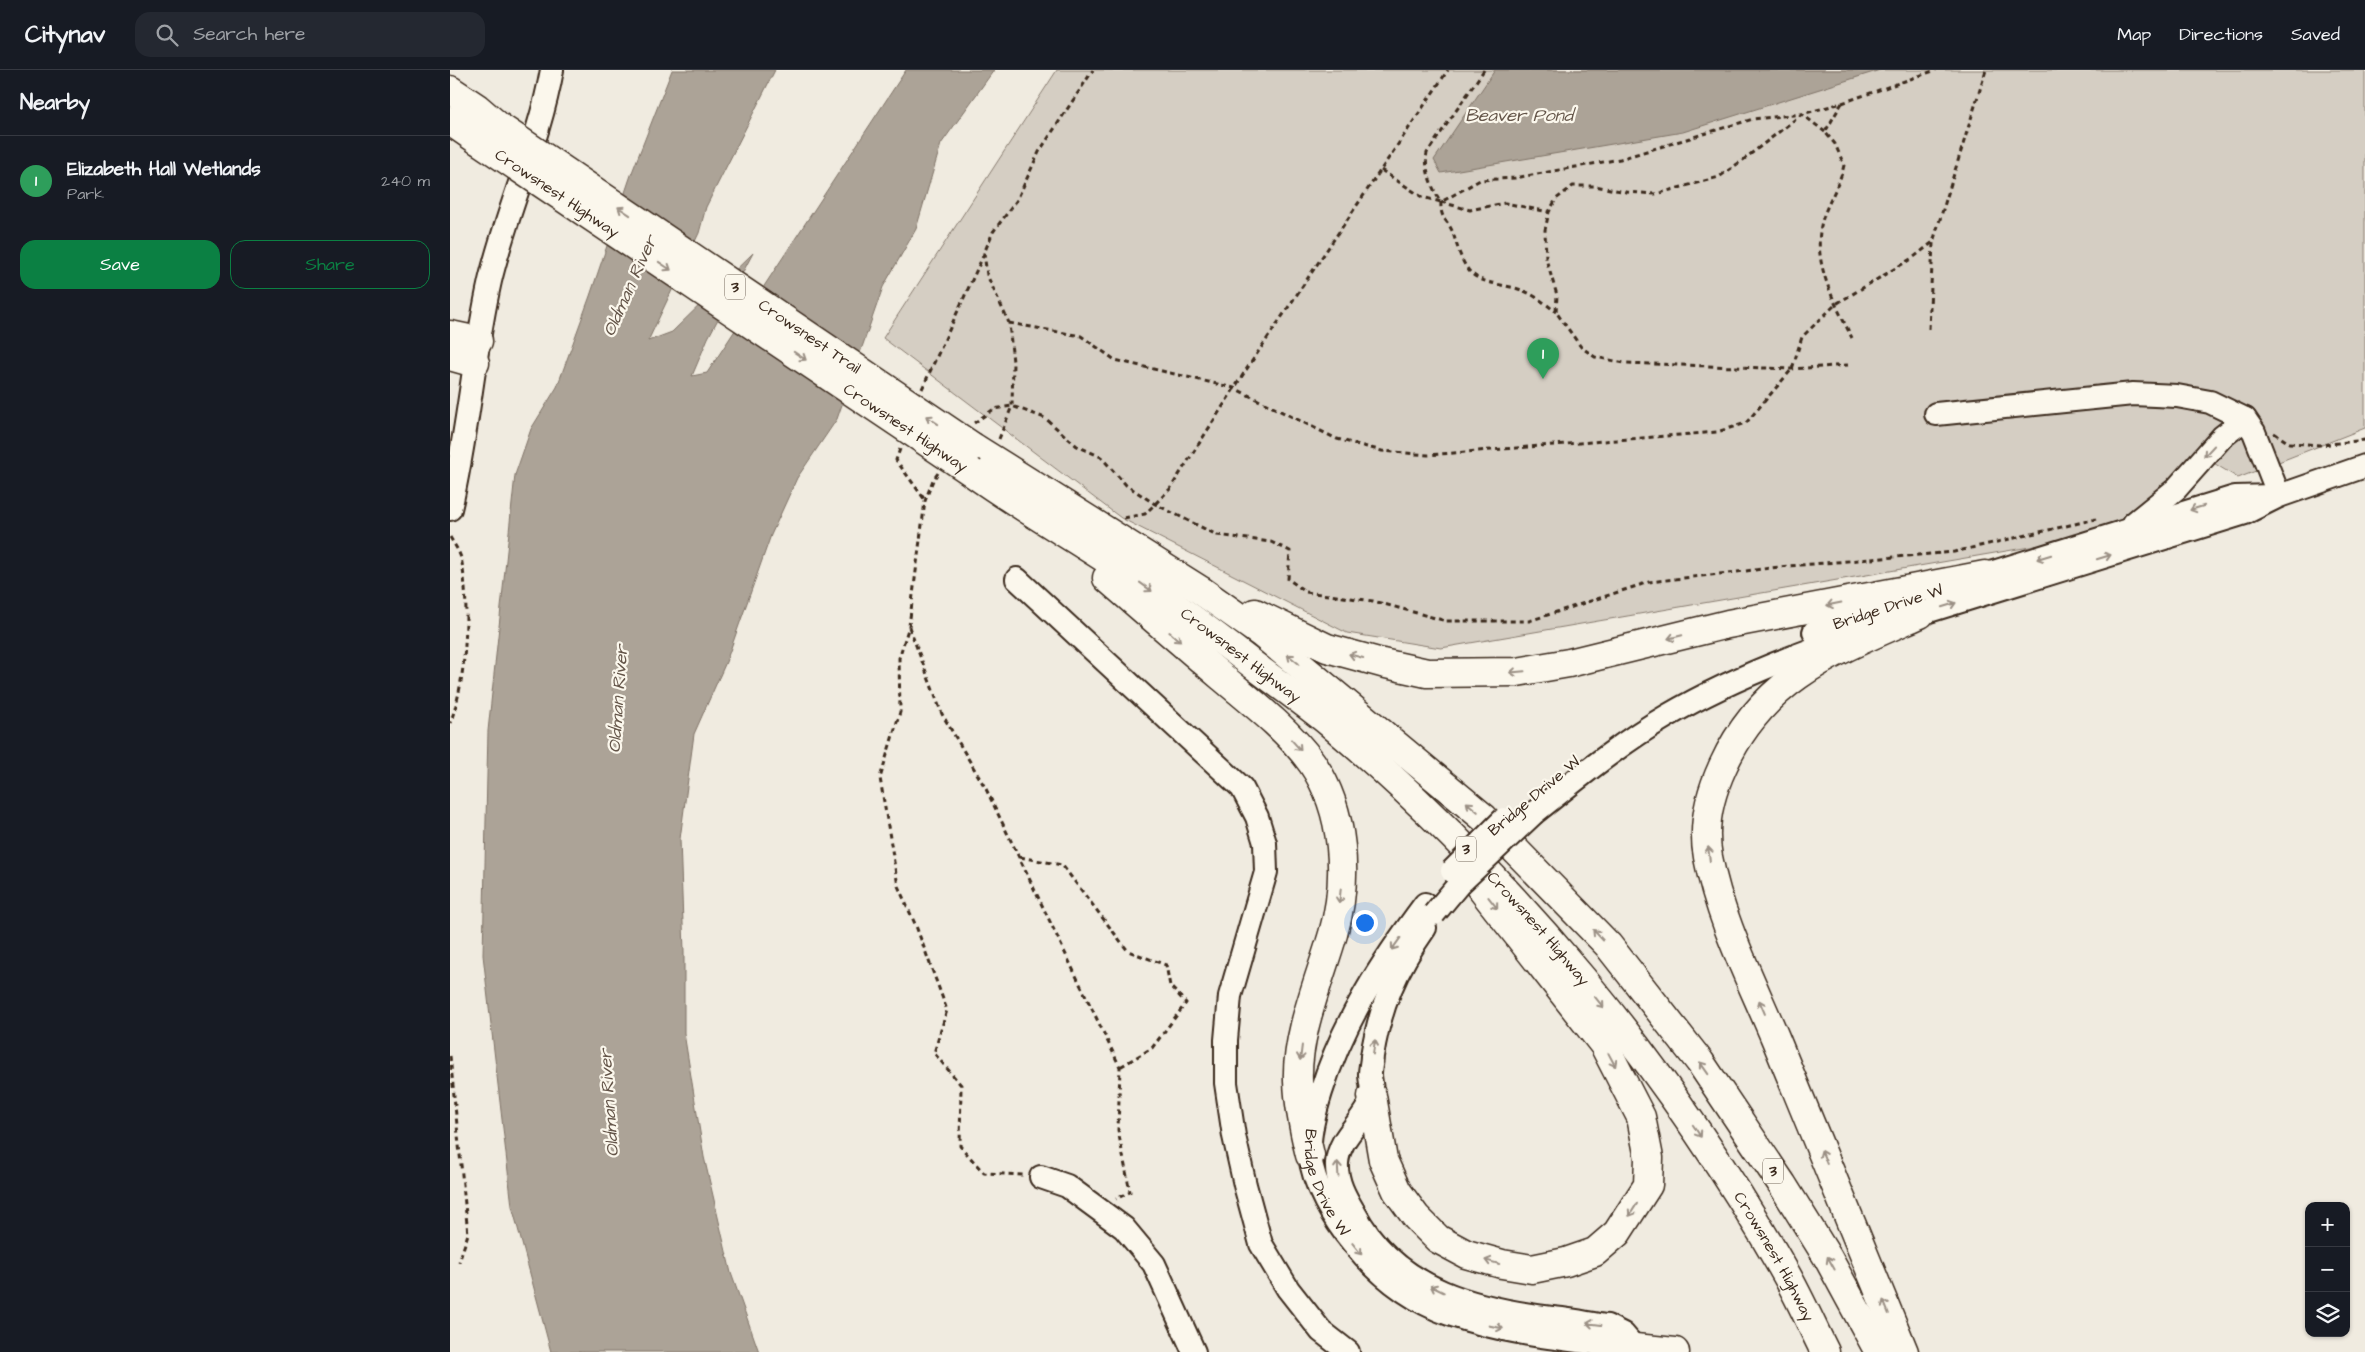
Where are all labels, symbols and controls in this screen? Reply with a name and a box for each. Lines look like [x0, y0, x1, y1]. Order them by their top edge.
search box [135, 12, 485, 57]
text: Citynav [25, 18, 105, 52]
icon: search [153, 21, 181, 49]
text: Search here [193, 21, 305, 48]
text: Map [2117, 22, 2151, 47]
text: Directions [2179, 22, 2263, 47]
text: Saved [2291, 22, 2340, 47]
text: Nearby [20, 88, 90, 117]
water label: Beaver Pond [1465, 103, 1577, 128]
street label: Crowsnest Highway [490, 144, 624, 244]
text: Elizabeth Hall Wetlands [67, 156, 261, 183]
text: 1 [35, 170, 37, 192]
text: 240 m [381, 170, 430, 192]
text: Park [67, 183, 104, 205]
one-way arrow [617, 206, 631, 216]
water label: Oldman River [597, 230, 664, 340]
button: Save [20, 240, 220, 289]
button: Share [230, 240, 430, 289]
one-way arrow [658, 261, 672, 271]
road number: 3 [725, 274, 745, 300]
street label: Crowsnest Trail [754, 294, 865, 379]
pin: 1 [1527, 338, 1559, 379]
one-way arrow [793, 351, 807, 362]
street label: Crowsnest Highway [839, 378, 972, 478]
one-way arrow [926, 414, 940, 424]
one-way arrow [2203, 445, 2215, 458]
one-way arrow [2190, 504, 2206, 514]
one-way arrow [2096, 551, 2112, 561]
one-way arrow [2036, 552, 2052, 562]
street label: Bridge Drive W [1830, 579, 1946, 636]
one-way arrow [1138, 582, 1152, 592]
one-way arrow [1827, 599, 1843, 609]
one-way arrow [1941, 599, 1957, 609]
street label: Crowsnest Highway [1176, 603, 1306, 709]
one-way arrow [1168, 631, 1181, 643]
one-way arrow [1668, 633, 1684, 642]
water label: Oldman River [602, 642, 634, 754]
one-way arrow [1349, 651, 1365, 660]
one-way arrow [1286, 653, 1299, 664]
one-way arrow [1509, 667, 1525, 676]
one-way arrow [1290, 739, 1302, 752]
street label: Bridge Drive W [1483, 751, 1585, 842]
one-way arrow [1465, 802, 1478, 813]
road number: 3 [1456, 836, 1476, 862]
one-way arrow [1703, 846, 1713, 862]
street label: Crowsnest Highway [1482, 867, 1595, 991]
one-way arrow [1335, 887, 1345, 903]
one-way arrow [1487, 896, 1498, 909]
your location [1352, 910, 1378, 936]
one-way arrow [1592, 929, 1604, 941]
one-way arrow [1391, 937, 1401, 951]
one-way arrow [1594, 995, 1605, 1008]
one-way arrow [1756, 1000, 1766, 1015]
one-way arrow [1369, 1040, 1379, 1056]
one-way arrow [1296, 1045, 1306, 1061]
water label: Oldman River [593, 1046, 625, 1158]
one-way arrow [1608, 1052, 1617, 1067]
one-way arrow [1699, 1061, 1709, 1075]
one-way arrow [1692, 1124, 1702, 1138]
street label: Bridge Drive W [1299, 1127, 1355, 1241]
one-way arrow [1819, 1150, 1828, 1165]
road number: 3 [1763, 1158, 1783, 1184]
one-way arrow [1334, 1161, 1343, 1177]
street label: Crowsnest Highway [1728, 1188, 1820, 1326]
map controls [2305, 1202, 2350, 1337]
button: + [2305, 1202, 2350, 1247]
one-way arrow [1627, 1203, 1637, 1217]
one-way arrow [1352, 1242, 1363, 1255]
button: − [2305, 1247, 2350, 1292]
one-way arrow [1485, 1256, 1501, 1266]
one-way arrow [1825, 1256, 1835, 1270]
one-way arrow [1430, 1284, 1445, 1293]
button: layers [2305, 1292, 2350, 1337]
one-way arrow [1881, 1300, 1890, 1315]
one-way arrow [1587, 1319, 1603, 1329]
one-way arrow [1487, 1323, 1503, 1332]

